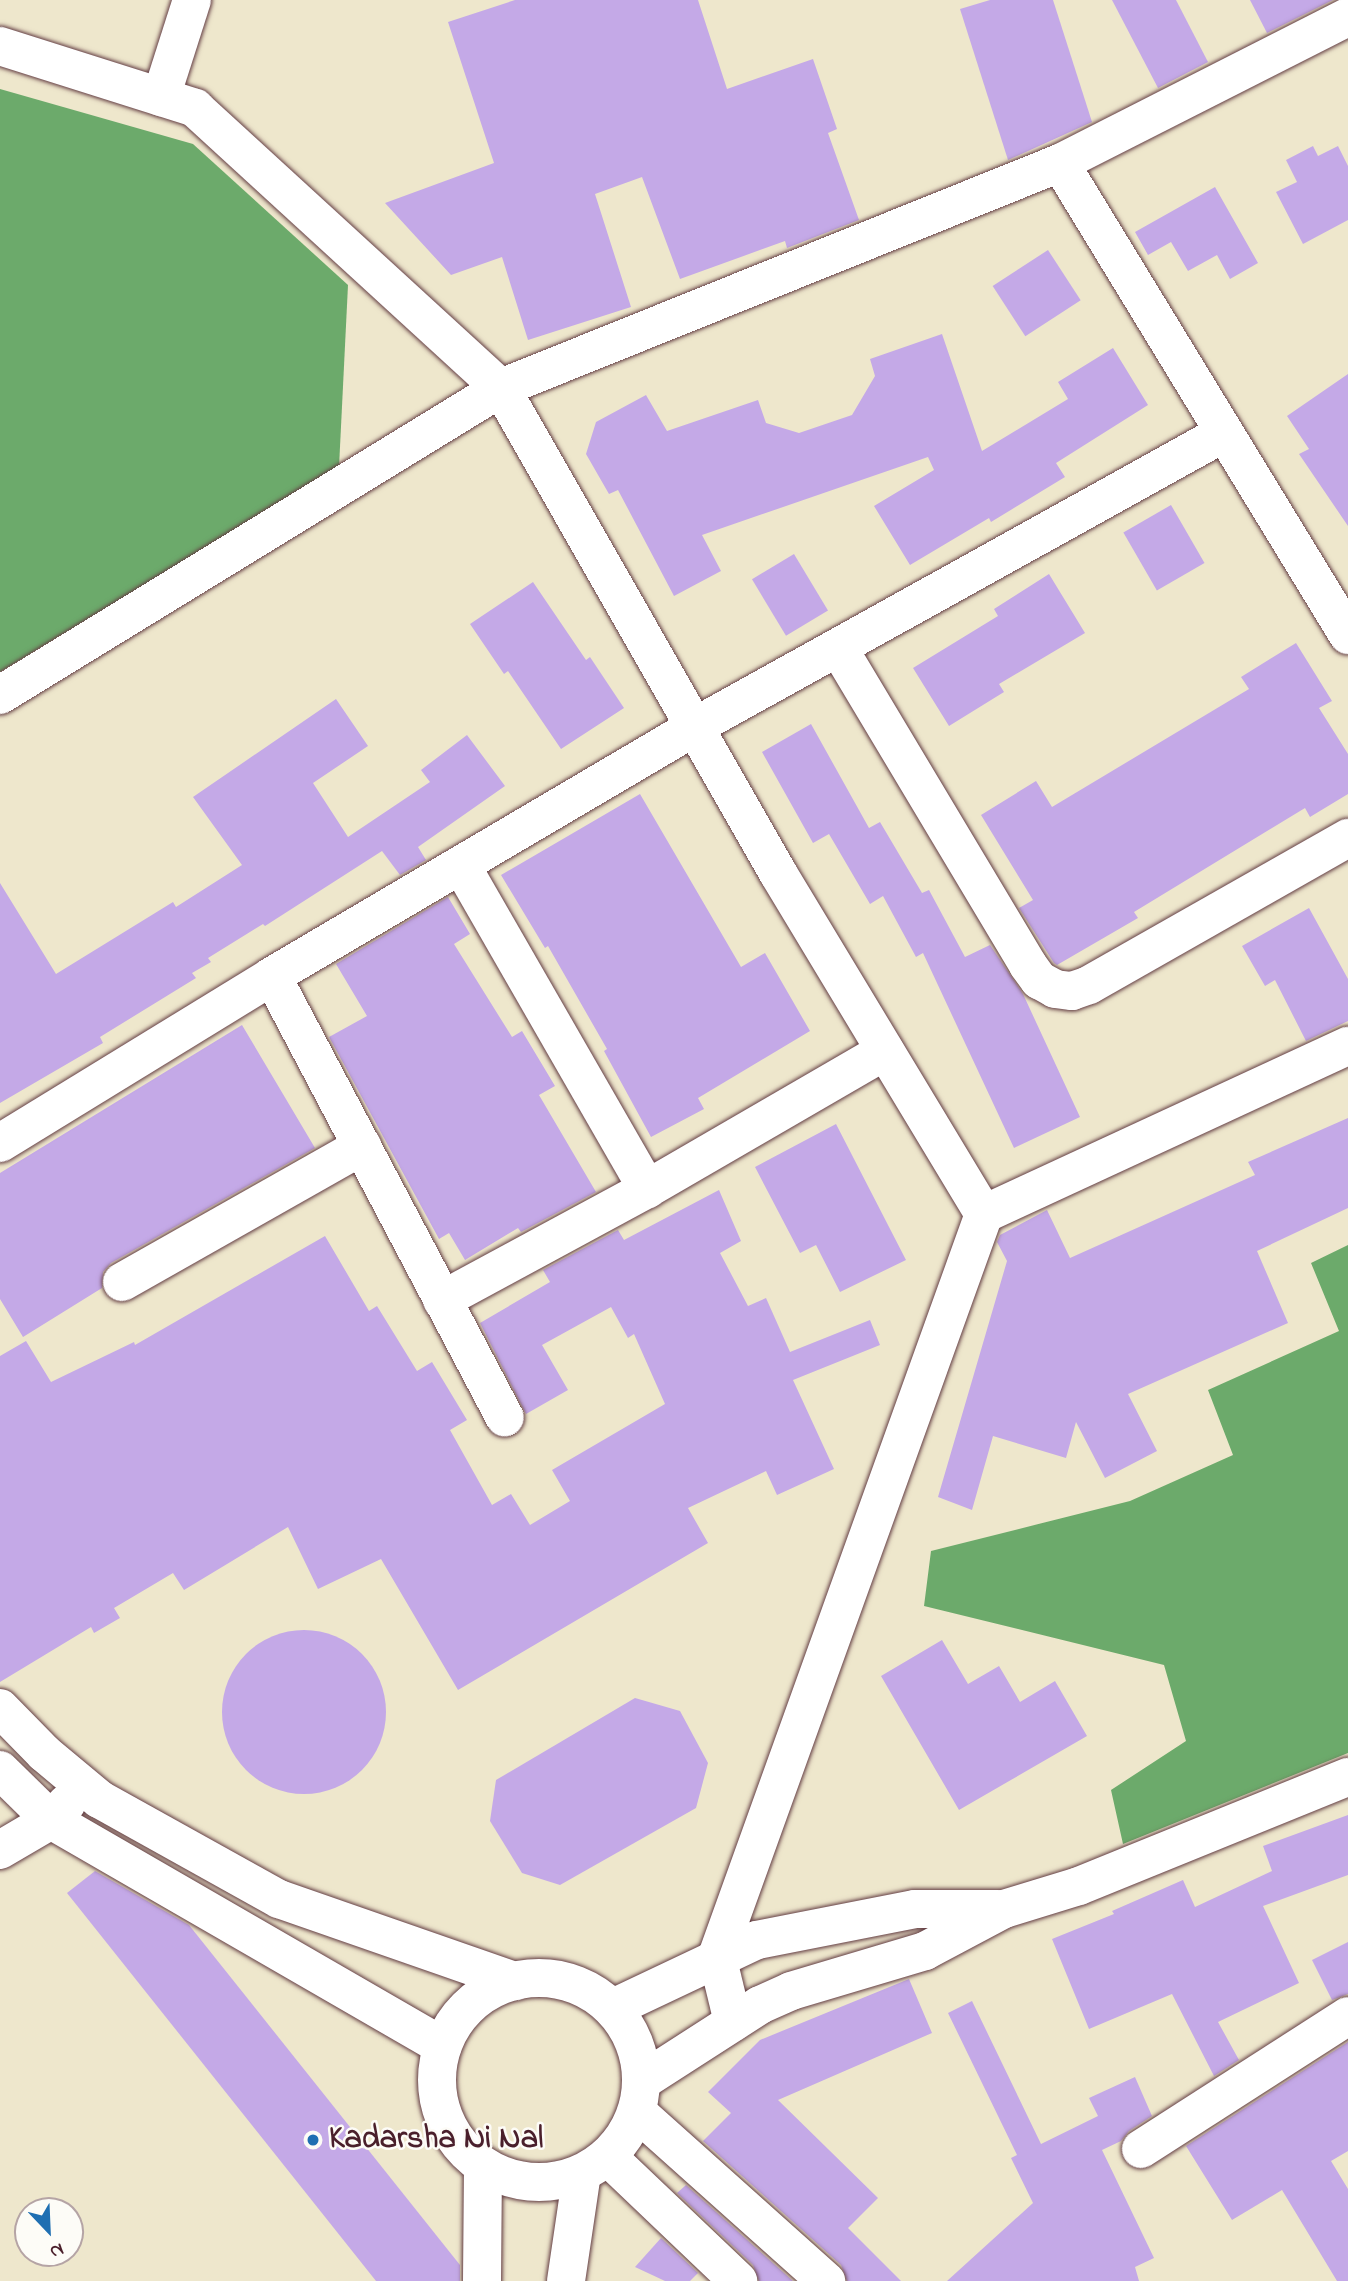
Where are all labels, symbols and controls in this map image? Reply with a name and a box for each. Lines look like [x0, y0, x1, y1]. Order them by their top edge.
place label: Kadarsha Ni Nal [329, 2121, 543, 2159]
marker: Kadarsha Ni Nal [303, 2130, 323, 2150]
north arrow [14, 2197, 84, 2267]
text: N [45, 2235, 68, 2265]

